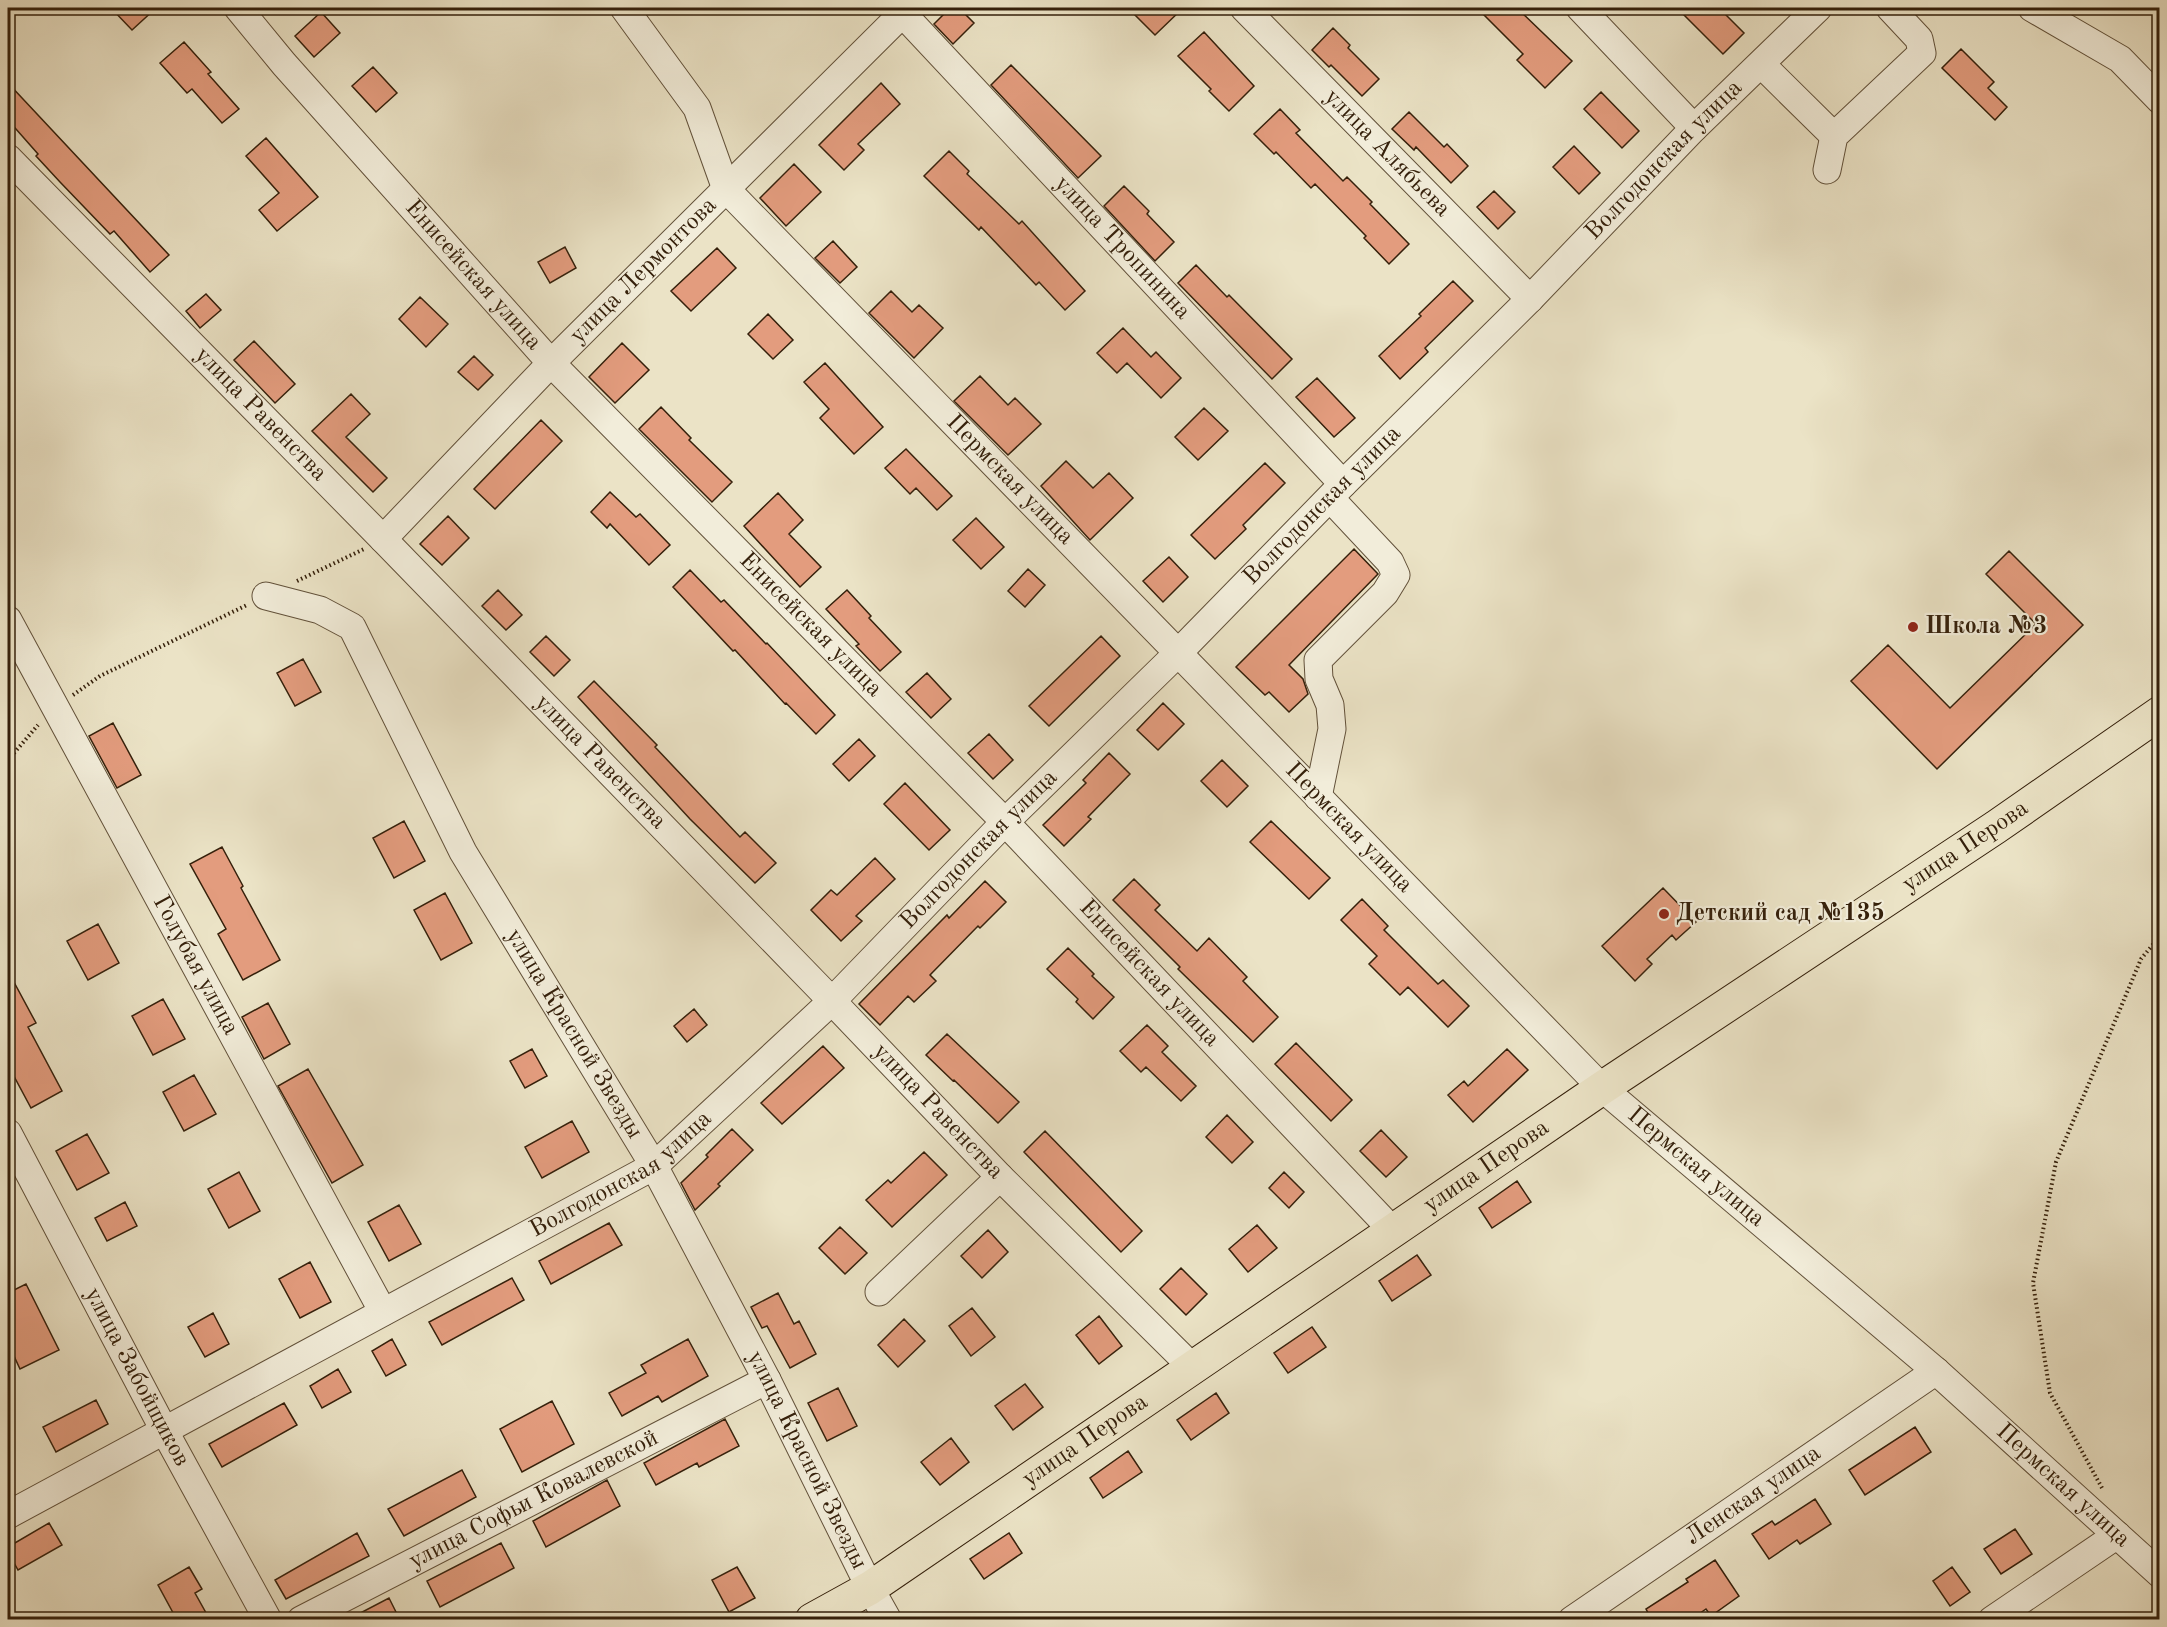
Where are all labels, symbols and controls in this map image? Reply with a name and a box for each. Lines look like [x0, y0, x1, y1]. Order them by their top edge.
street label: Волгодонская улица [1581, 76, 1747, 245]
street label: улица Алябьева [1319, 85, 1455, 222]
street label: улица Тропинина [1049, 172, 1195, 325]
street label: улица Лермонтова [566, 193, 722, 348]
street label: Енисейская улица [400, 196, 546, 355]
street label: улица Равенства [190, 343, 331, 486]
street label: Пермская улица [941, 410, 1078, 550]
street label: Волгодонская улица [1239, 422, 1406, 590]
street label: Енисейская улица [734, 548, 886, 702]
place label: Школа №3 [1925, 615, 2047, 639]
marker: Школа №3 [1906, 620, 1920, 634]
street label: улица Равенства [530, 690, 671, 834]
street label: Пермская улица [1280, 758, 1417, 898]
street label: Волгодонская улица [896, 765, 1063, 934]
street label: улица Перова [1898, 796, 2033, 897]
street label: Голубая улица [148, 892, 243, 1040]
street label: Енисейская улица [1074, 896, 1224, 1052]
place label: Детский сад №135 [1676, 901, 1885, 926]
marker: Детский сад №135 [1657, 907, 1671, 921]
street label: улица Красной Звезды [501, 925, 647, 1143]
street label: улица Равенства [868, 1039, 1008, 1184]
street label: Пермская улица [1623, 1103, 1769, 1232]
street label: Волгодонская улица [526, 1107, 717, 1242]
street label: улица Перова [1420, 1116, 1554, 1218]
street label: улица Забойщиков [80, 1284, 194, 1471]
street label: улица Красной Звезды [742, 1347, 871, 1573]
street label: улица Перова [1018, 1390, 1152, 1492]
street label: Пермская улица [1991, 1420, 2134, 1552]
street label: улица Софьи Ковалевской [406, 1426, 662, 1574]
street label: Ленская улица [1682, 1441, 1826, 1550]

